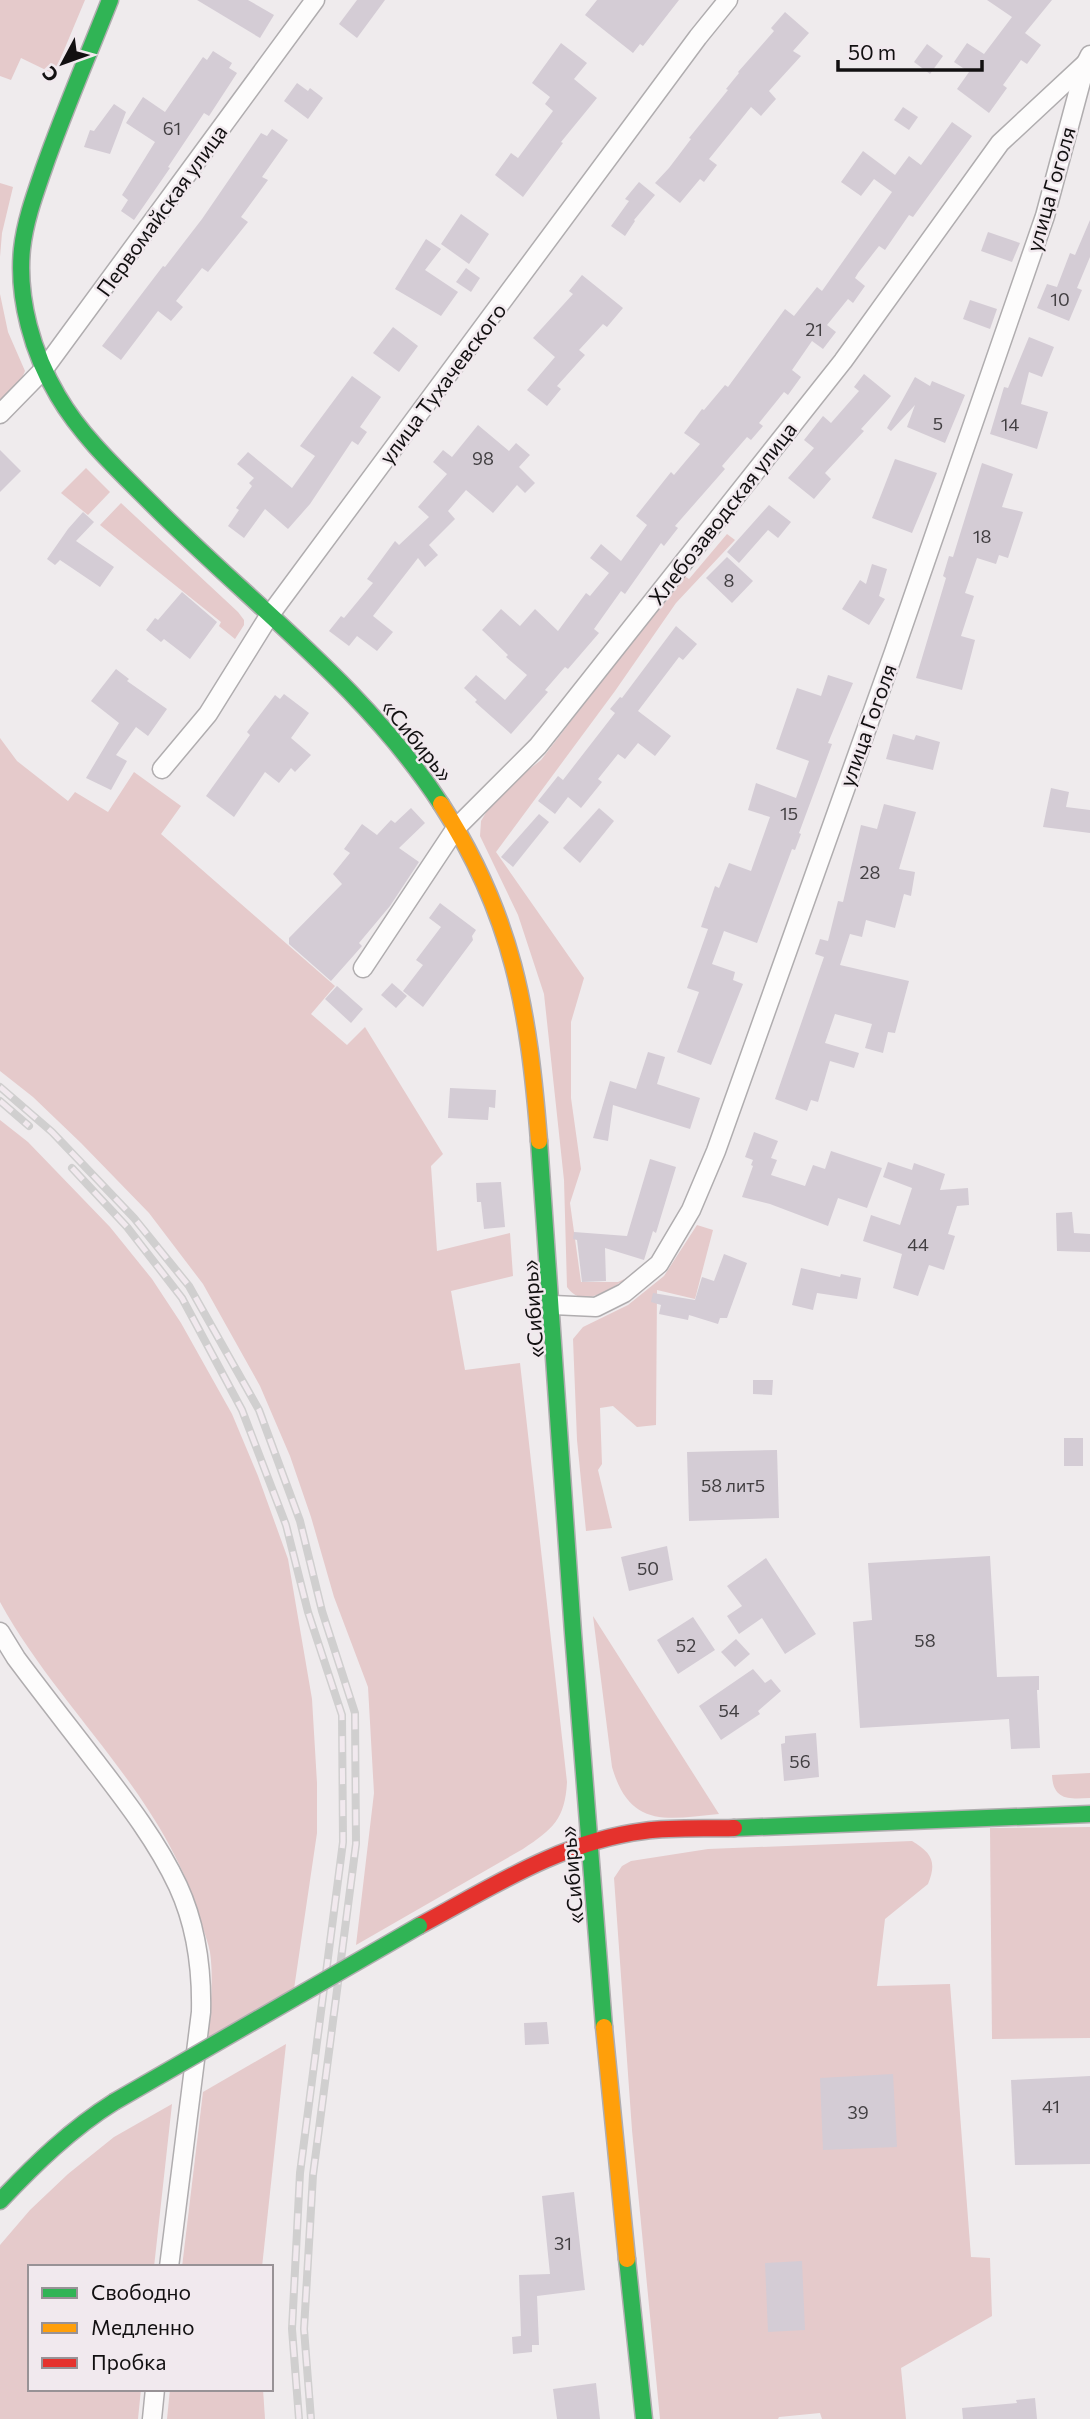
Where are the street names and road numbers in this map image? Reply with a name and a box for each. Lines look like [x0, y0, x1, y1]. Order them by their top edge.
street label: Первомайская улица [90, 120, 232, 300]
street label: улица Гоголя [1020, 124, 1080, 254]
street label: улица Тухачевского [373, 298, 511, 468]
street label: Хлебозаводская улица [643, 417, 801, 609]
street label: улица Гоголя [833, 660, 901, 790]
street label: «Сибирь» [377, 694, 459, 786]
street label: «Сибирь» [516, 1259, 548, 1359]
street label: «Сибирь» [554, 1825, 588, 1925]

